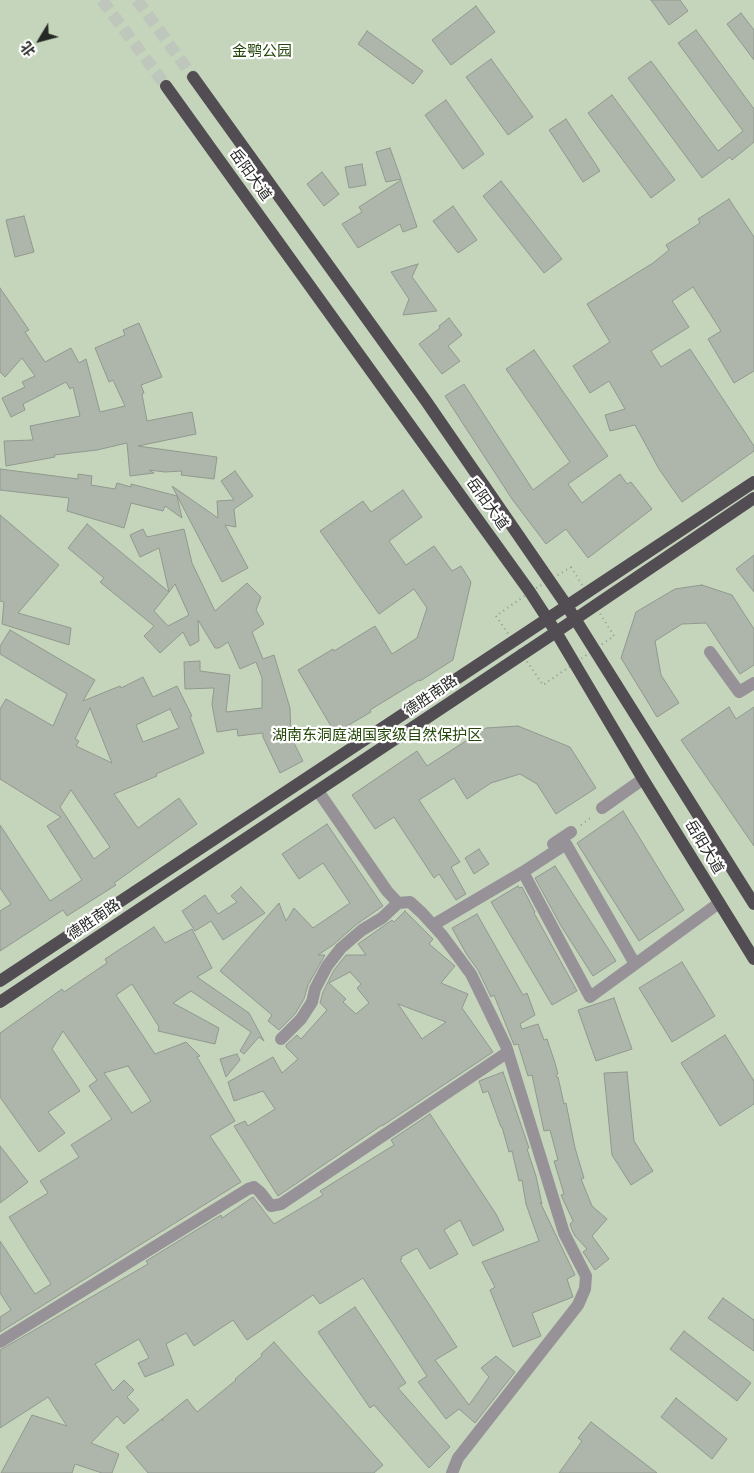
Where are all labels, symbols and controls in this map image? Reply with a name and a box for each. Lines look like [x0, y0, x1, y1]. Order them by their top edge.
north arrow [15, 15, 65, 65]
text: 北 [17, 38, 39, 60]
park label: 金鹗公园 [232, 43, 292, 61]
street label: 岳阳大道 [225, 145, 275, 205]
street label: 岳阳大道 [462, 474, 512, 534]
street label: 德胜南路 [401, 672, 461, 720]
park label: 湖南东洞庭湖国家级自然保护区 [272, 727, 482, 745]
street label: 岳阳大道 [681, 817, 727, 877]
street label: 德胜南路 [64, 896, 124, 944]

